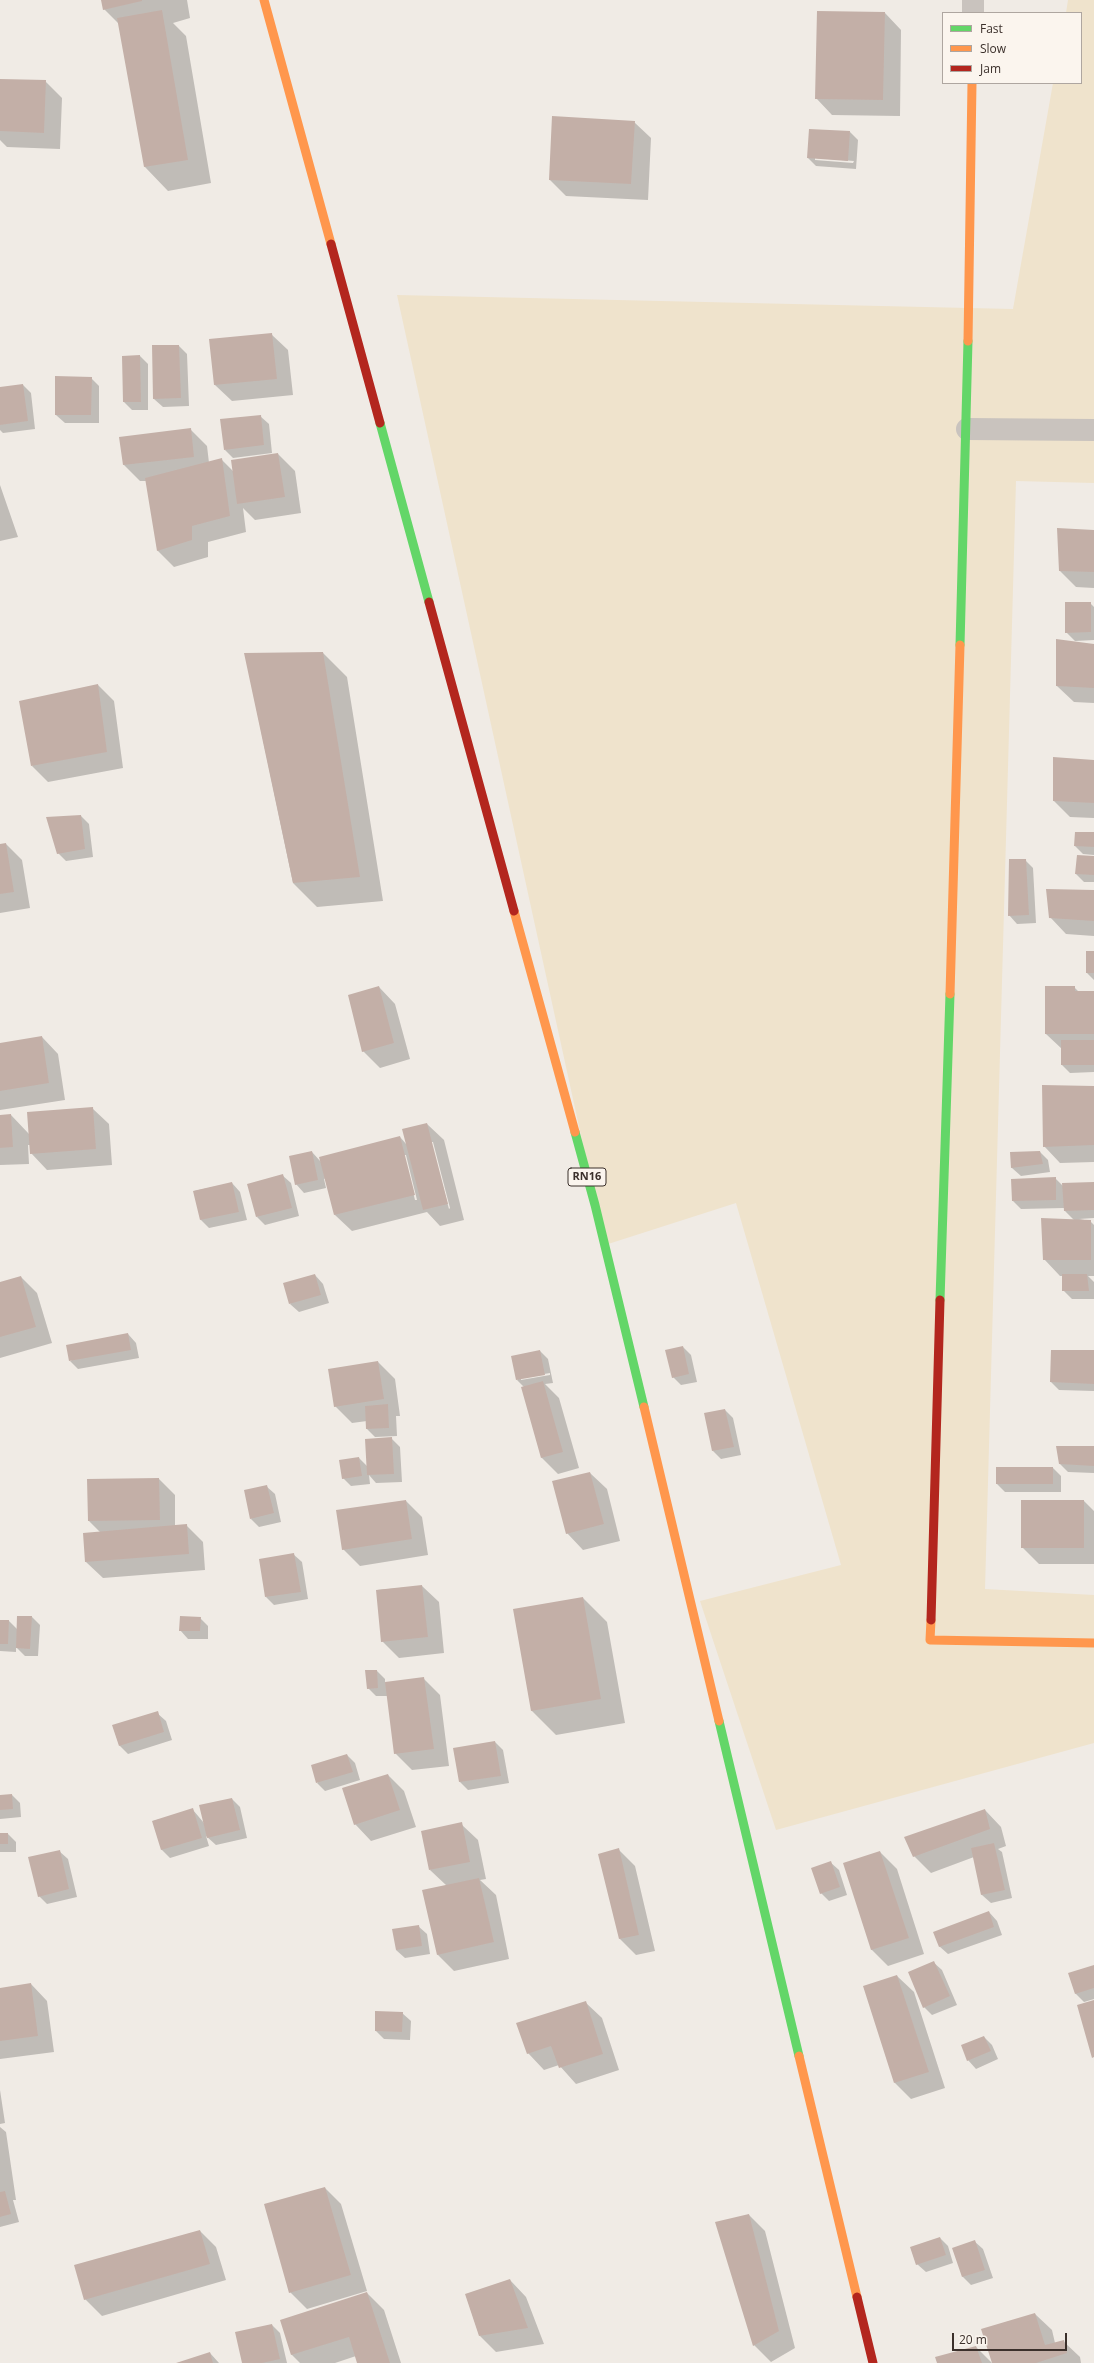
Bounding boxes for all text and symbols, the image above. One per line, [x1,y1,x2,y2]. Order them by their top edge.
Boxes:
legend [942,12,1082,84]
text: Fast [980,20,1003,37]
text: Slow [980,40,1006,57]
text: Jam [980,60,1001,77]
road number: RN16 [568,1168,606,1186]
scale bar [954,2325,1069,2351]
text: 20 m [959,2331,987,2348]

